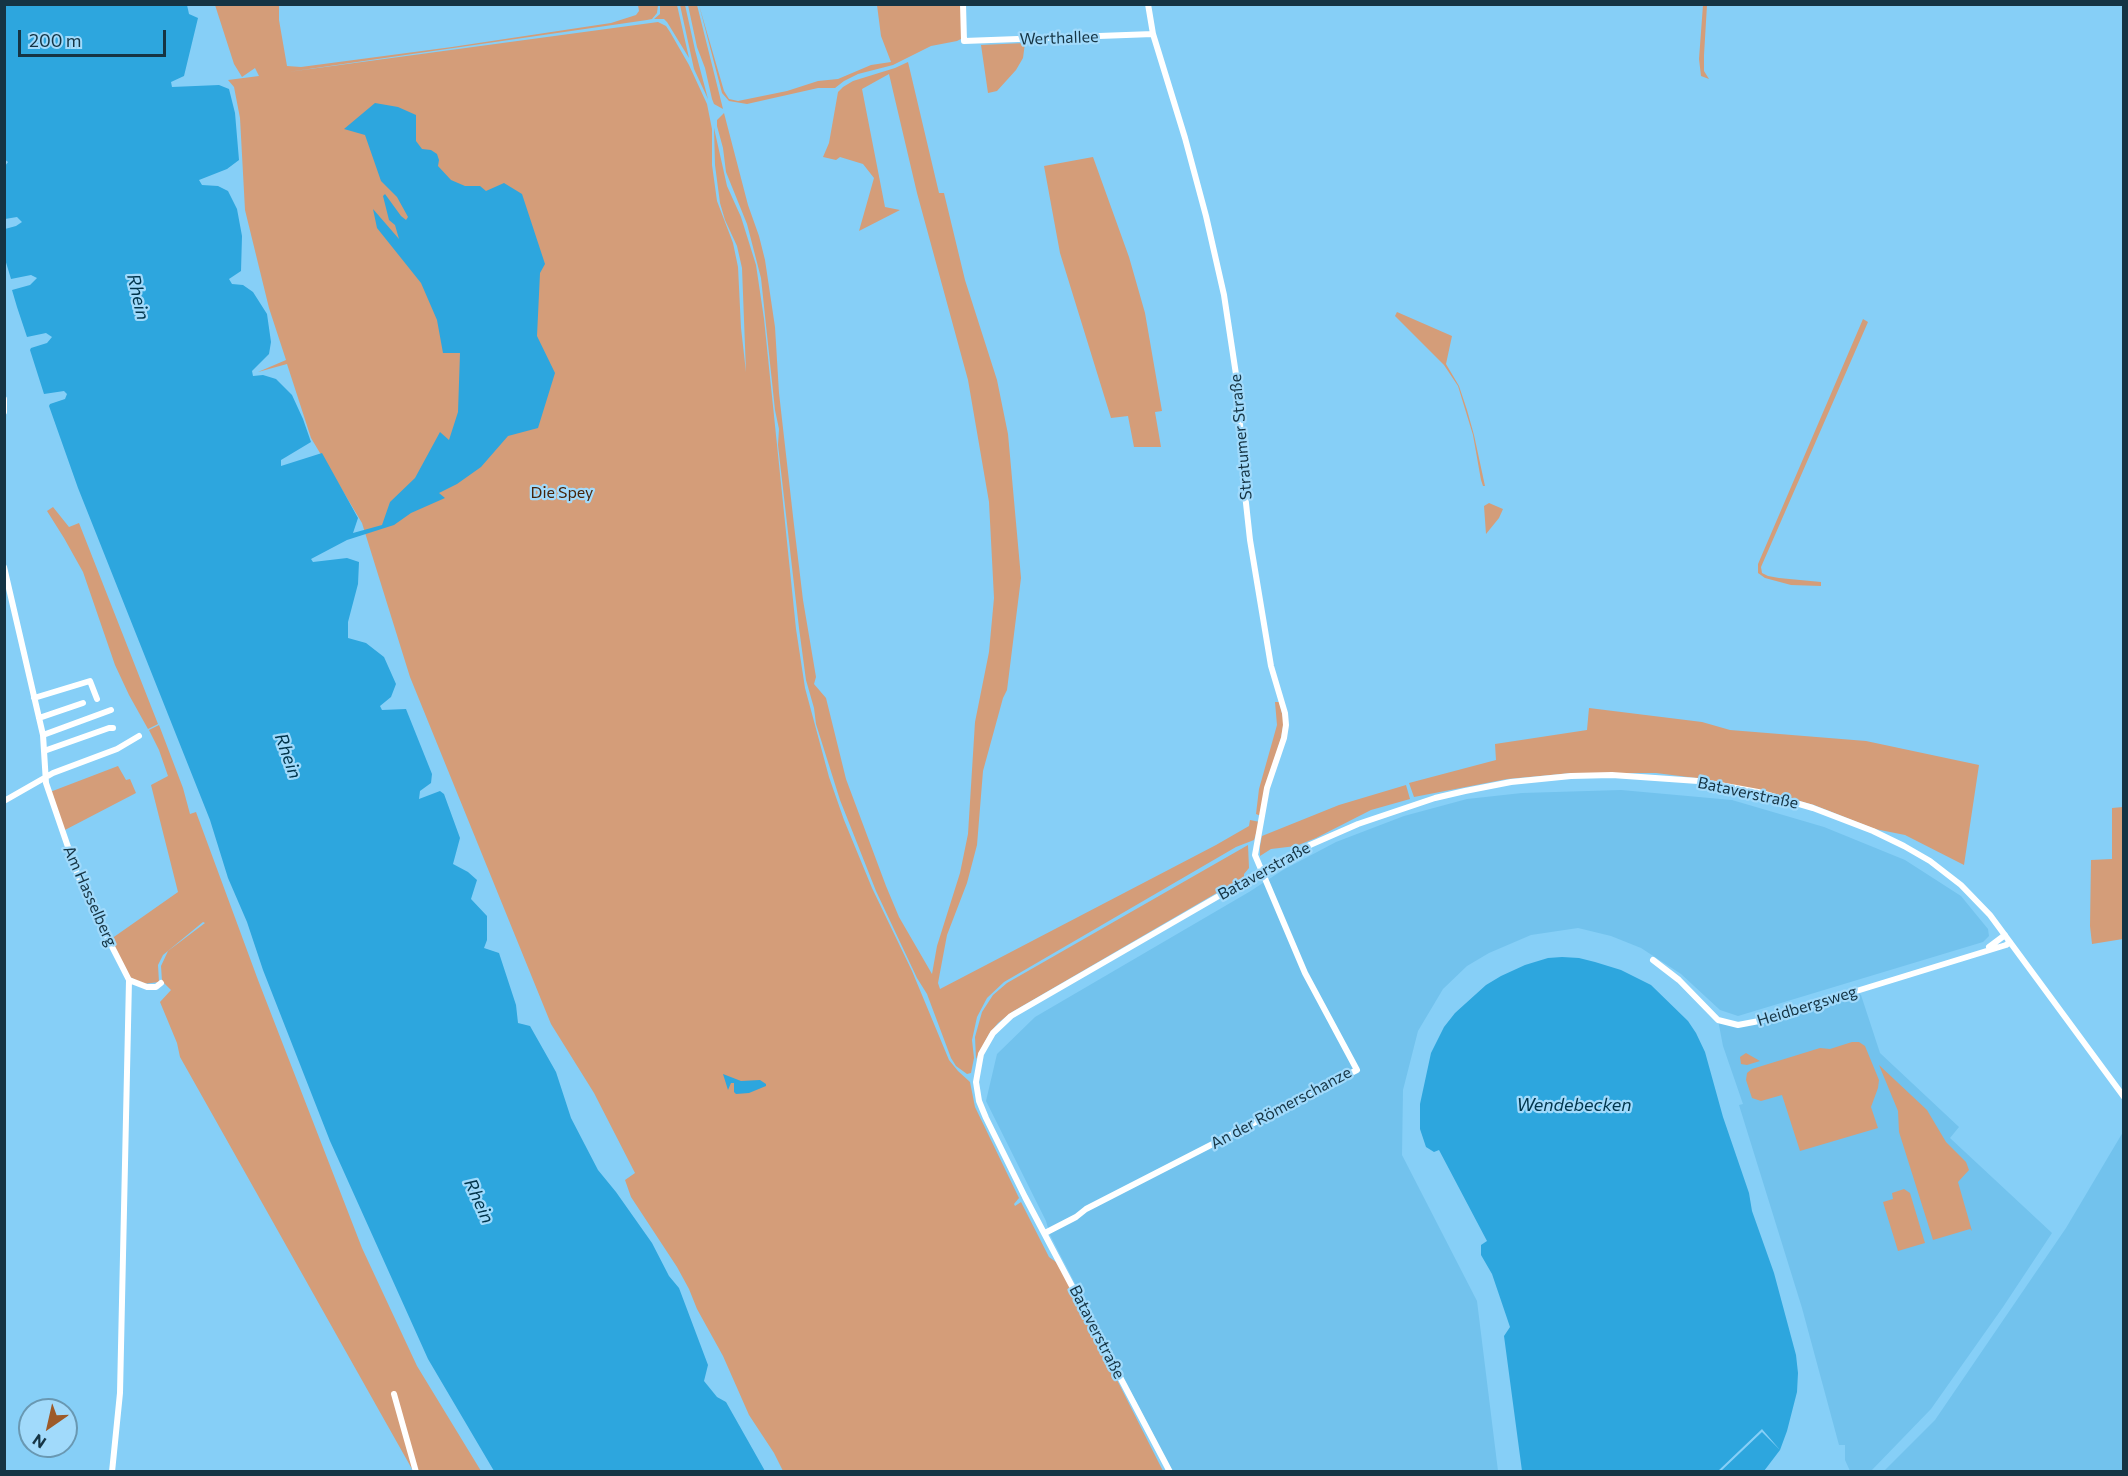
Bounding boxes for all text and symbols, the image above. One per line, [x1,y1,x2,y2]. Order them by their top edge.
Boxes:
scale bar [21,18,170,56]
street label: Werthallee [1019,27,1099,49]
text: 200 m [29,29,82,51]
water label: Rhein [122,272,154,322]
street label: Stratumer Straße [1226,373,1256,501]
park label: Die Spey [531,483,593,503]
water label: Rhein [270,730,306,782]
street label: Bataverstraße [1696,773,1800,813]
street label: Bataverstraße [1215,838,1313,904]
street label: Am Hasselberg [59,843,121,949]
street label: Heidbergsweg [1755,982,1859,1030]
street label: An der Römerschanze [1207,1063,1355,1153]
water label: Wendebecken [1516,1094,1632,1116]
water label: Rhein [459,1175,499,1227]
street label: Bataverstraße [1065,1282,1129,1382]
north arrow [18,1398,78,1458]
text: N [28,1430,49,1453]

